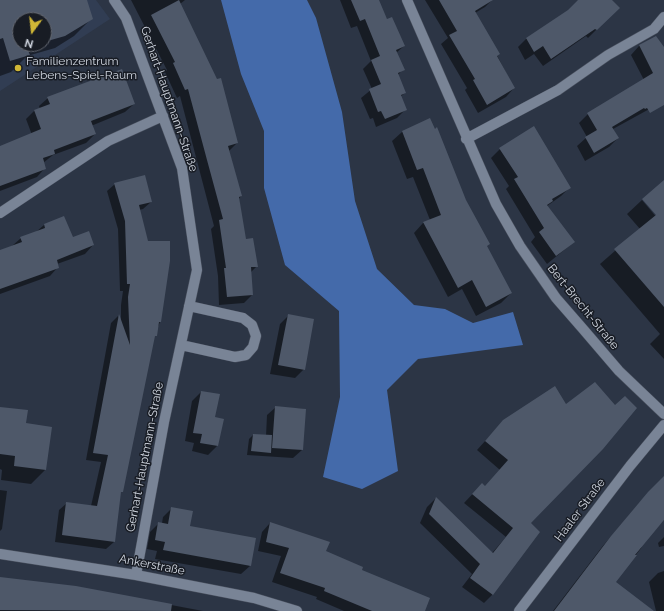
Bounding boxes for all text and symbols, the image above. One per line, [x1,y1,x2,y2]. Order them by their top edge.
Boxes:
north arrow [12,12,52,52]
street label: Gerhart-Hauptmann-Straße [137,24,201,174]
text: N [23,36,35,50]
place label: Familienzentrum Lebens-Spiel-Raum [26,54,137,82]
marker: Familienzentrum Lebens-Spiel-Raum [13,63,23,73]
street label: Bert-Brecht-Straße [544,261,622,353]
street label: Gerhart-Hauptmann-Straße [123,381,167,533]
street label: Haaler Straße [552,476,608,544]
street label: Ankerstraße [118,552,186,578]

